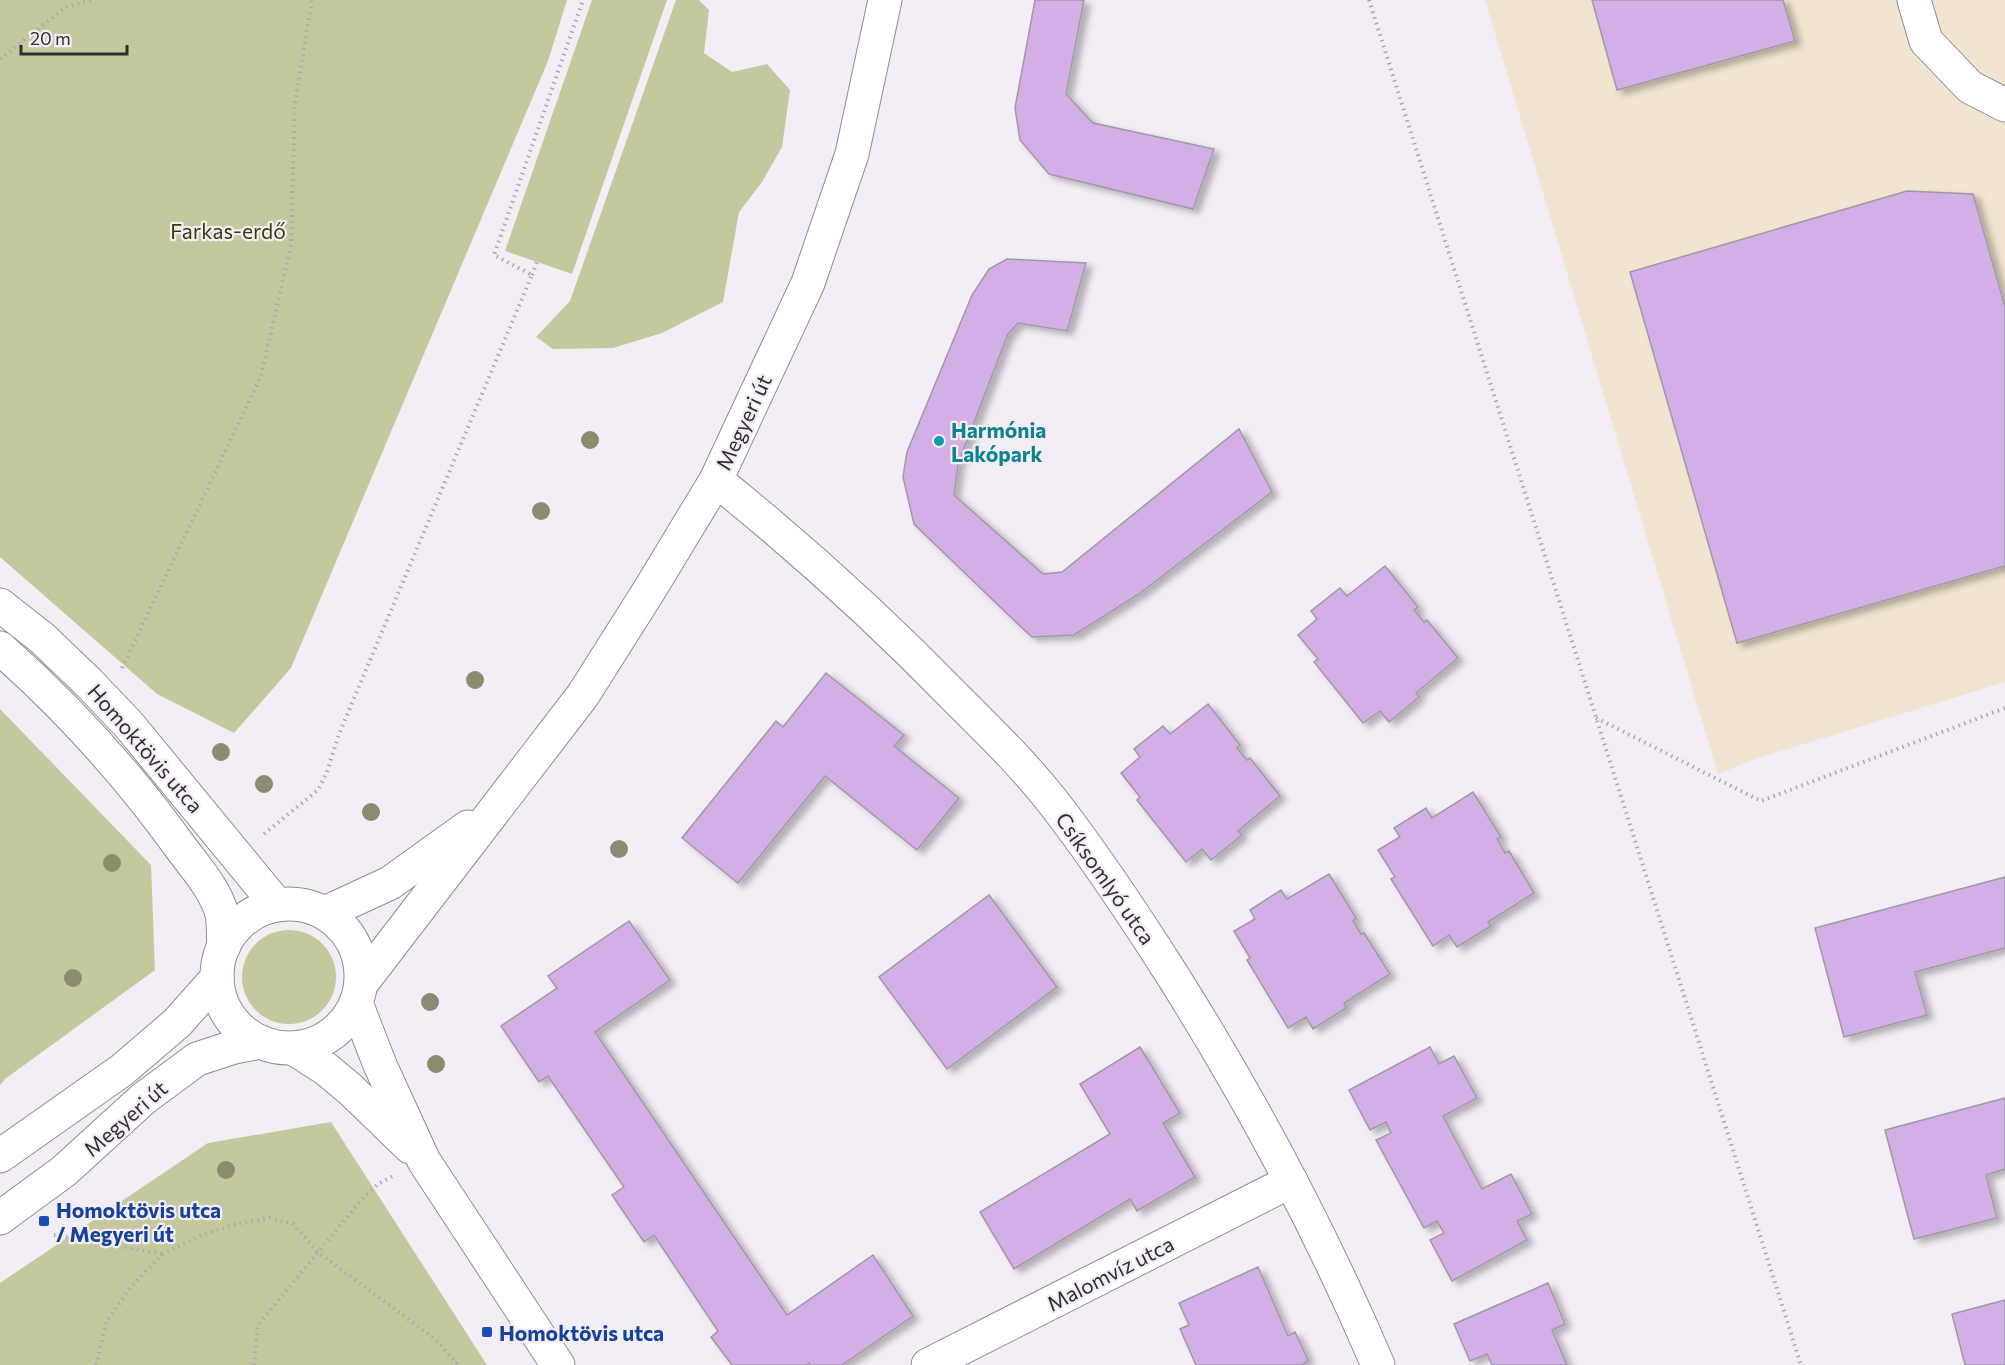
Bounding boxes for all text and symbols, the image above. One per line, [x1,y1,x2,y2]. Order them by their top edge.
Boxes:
scale bar [21,18,128,56]
text: 20 m [30,27,71,49]
park label: Farkas-erdő [170,218,286,243]
street label: Megyeri út [710,370,776,474]
place label: Harmónia Lakópark [951,417,1046,466]
marker: Harmónia Lakópark [932,434,946,448]
street label: Homoktövis utca [83,678,209,818]
street label: Csíksomlyó utca [1051,807,1161,949]
street label: Megyeri út [78,1075,172,1161]
place label: Homoktövis utca / Megyeri út [56,1197,221,1246]
marker: Homoktövis utca / Megyeri út [37,1214,51,1228]
street label: Malomvíz utca [1042,1230,1178,1316]
place label: Homoktövis utca [499,1320,664,1345]
marker: Homoktövis utca [480,1325,494,1339]

